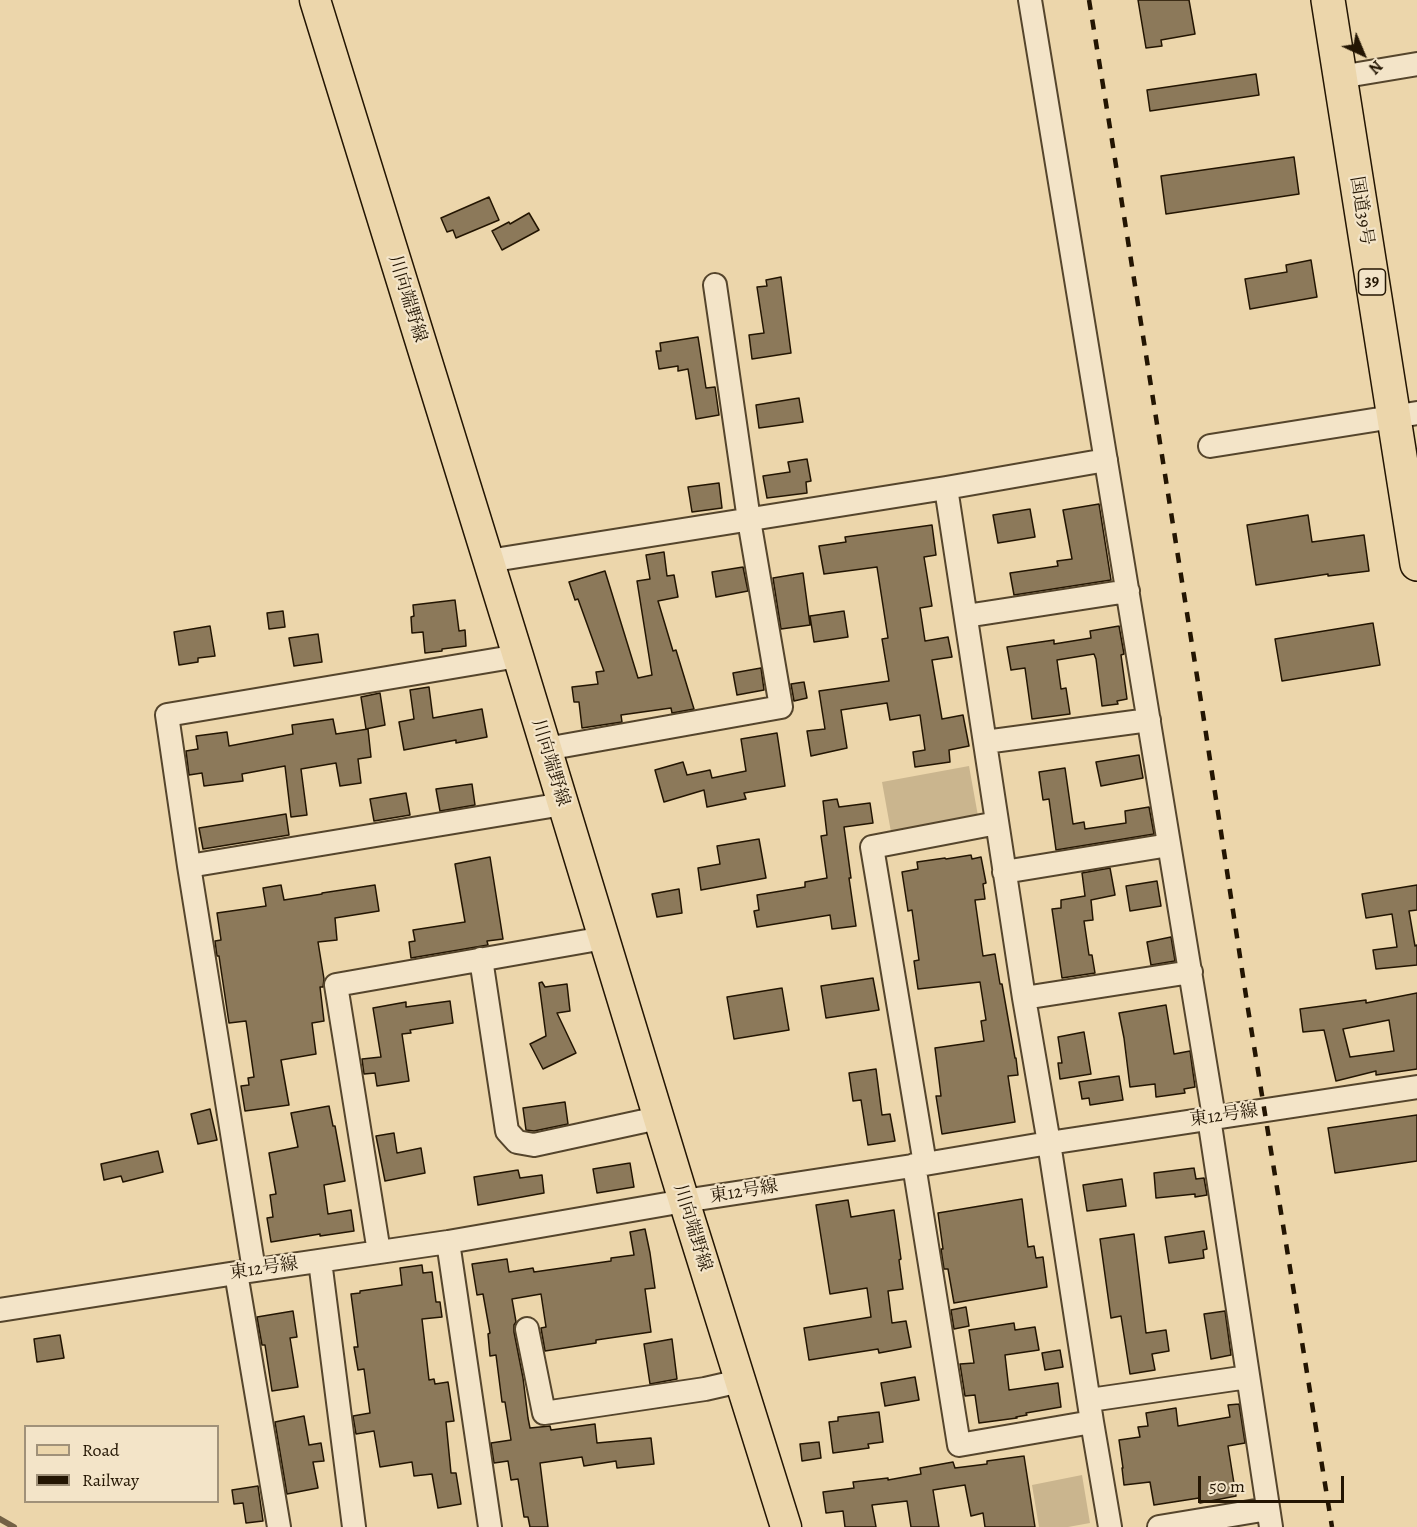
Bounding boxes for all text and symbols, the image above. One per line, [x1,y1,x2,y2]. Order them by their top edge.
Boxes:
north arrow [1333,24,1393,84]
text: N [1364,55,1387,79]
street label: 国道39号 [1345,175,1377,247]
street label: 川向端野線 [384,253,430,345]
road number: 39 [1358,269,1386,295]
street label: 川向端野線 [527,717,573,809]
street label: 東12号線 [1188,1101,1260,1131]
street label: 東12号線 [708,1176,780,1208]
street label: 川向端野線 [669,1182,715,1274]
street label: 東12号線 [228,1254,300,1284]
legend [24,1425,219,1503]
text: Road [82,1438,119,1462]
scale bar [1201,1464,1346,1502]
text: Railway [82,1468,139,1492]
text: 50 m [1209,1474,1245,1498]

